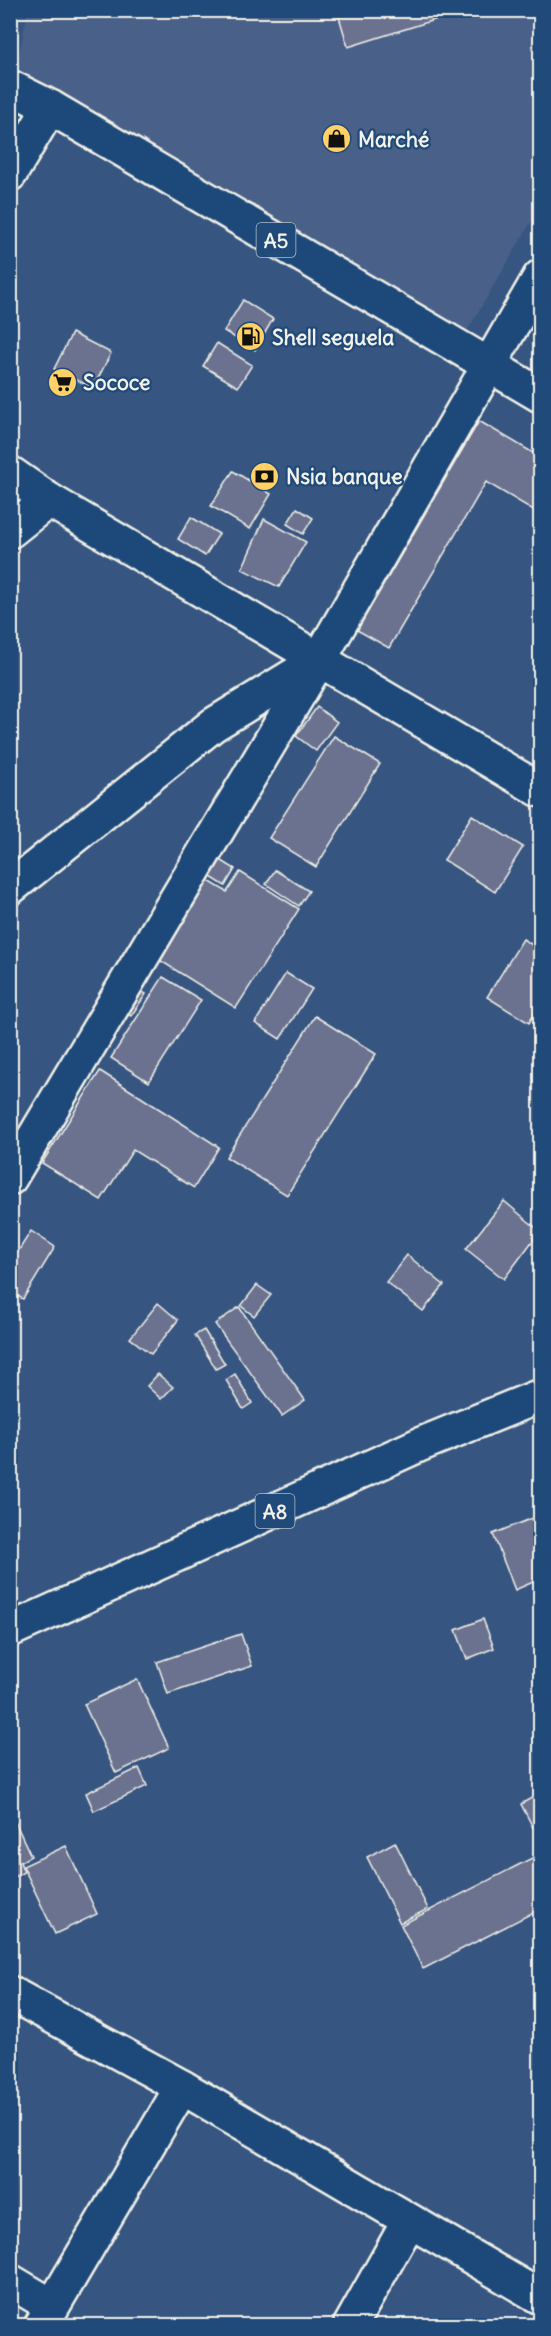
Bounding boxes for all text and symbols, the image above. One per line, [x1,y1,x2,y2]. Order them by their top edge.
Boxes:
shop icon: Marché [321,123,353,155]
place label: Marché [358,126,429,153]
road number: A5 [256,223,296,257]
fuel station icon: Shell seguela [235,321,267,353]
place label: Shell seguela [272,324,394,351]
supermarket icon: Sococe [46,366,78,398]
place label: Sococe [83,369,150,396]
bank icon: Nsia banque [249,460,281,492]
place label: Nsia banque [286,463,402,490]
road number: A8 [256,1494,294,1528]

